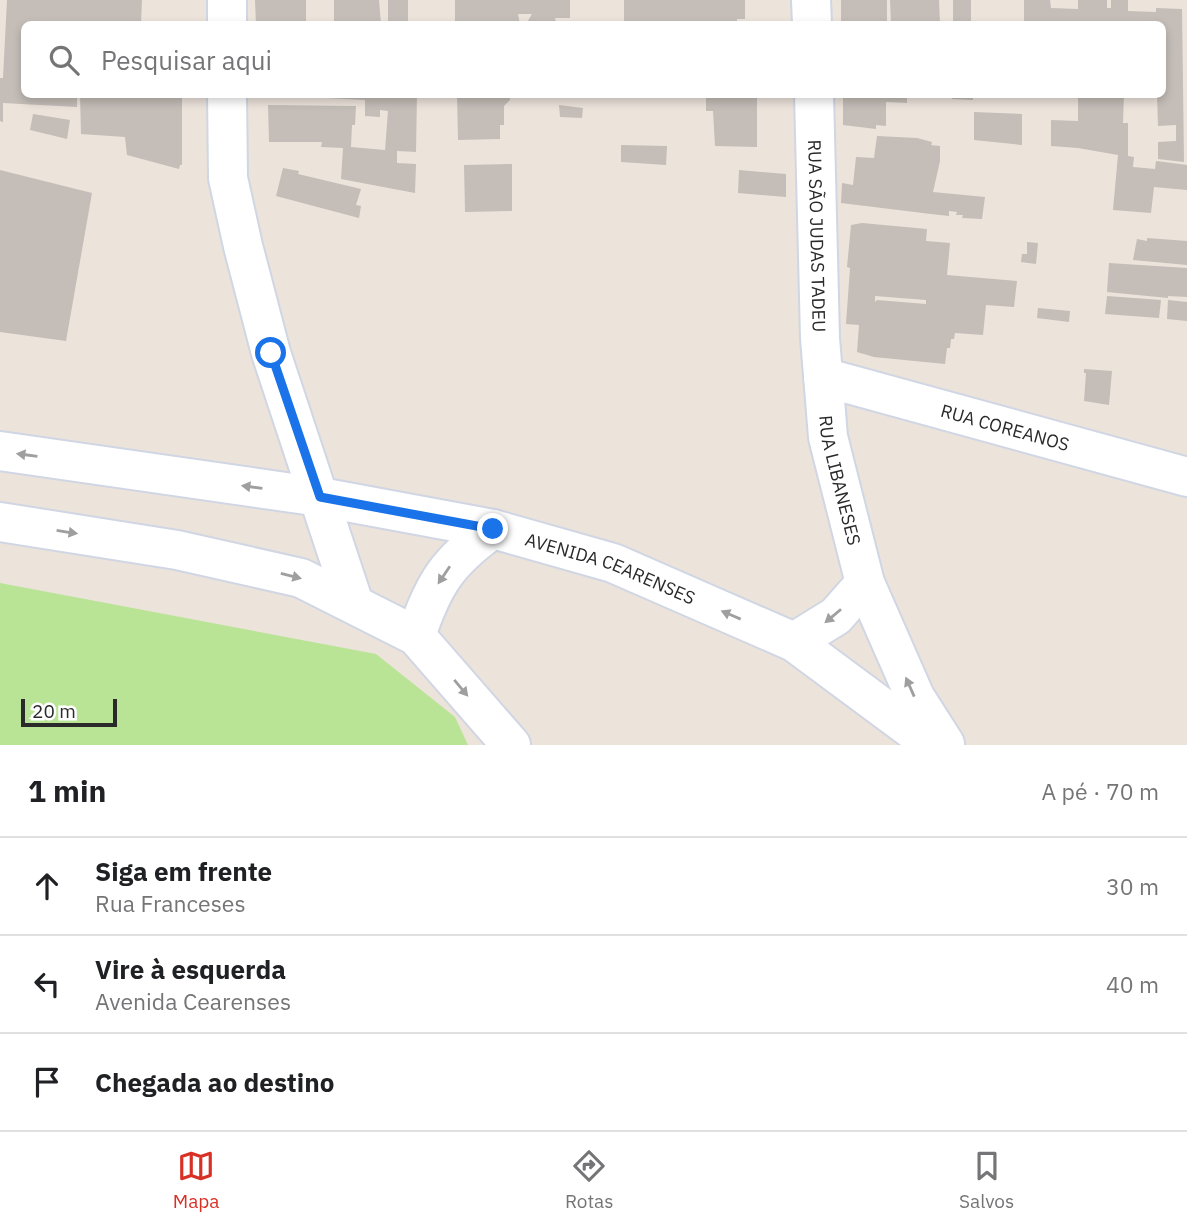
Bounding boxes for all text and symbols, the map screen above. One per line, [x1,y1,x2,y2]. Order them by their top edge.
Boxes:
search box [21,21,1166,98]
icon: search [45,41,83,79]
text: Pesquisar aqui [101,43,272,77]
street label: RUA SÃO JUDAS TADEU [804,139,831,333]
route start [255,337,286,368]
street label: RUA COREANOS [938,398,1072,456]
street label: RUA LIBANESES [815,414,866,548]
one-way arrow [16,449,38,460]
one-way arrow [241,481,263,492]
route end [477,513,508,544]
one-way arrow [57,527,79,538]
street label: AVENIDA CEARENSES [523,527,699,609]
one-way arrow [437,566,451,584]
one-way arrow [280,571,302,582]
one-way arrow [824,608,841,623]
one-way arrow [721,609,742,620]
one-way arrow [904,677,916,697]
one-way arrow [453,680,468,697]
scale bar [21,696,117,728]
text: 20 m [32,699,76,723]
text: 1 min [28,771,106,810]
text: A pé · 70 m [1041,776,1159,806]
text: Siga em frente [95,854,272,888]
icon: ahead [28,867,66,905]
text: 30 m [1106,871,1159,901]
text: Rua Franceses [95,888,246,918]
text: Vire à esquerda [95,952,286,986]
icon: left [28,965,66,1003]
text: 40 m [1106,969,1159,999]
text: Avenida Cearenses [95,986,291,1016]
icon: arrive [28,1063,66,1101]
text: Chegada ao destino [95,1065,334,1099]
tab: Mapa [173,1147,219,1213]
tab: Rotas [565,1147,614,1213]
tab: Salvos [959,1147,1014,1213]

